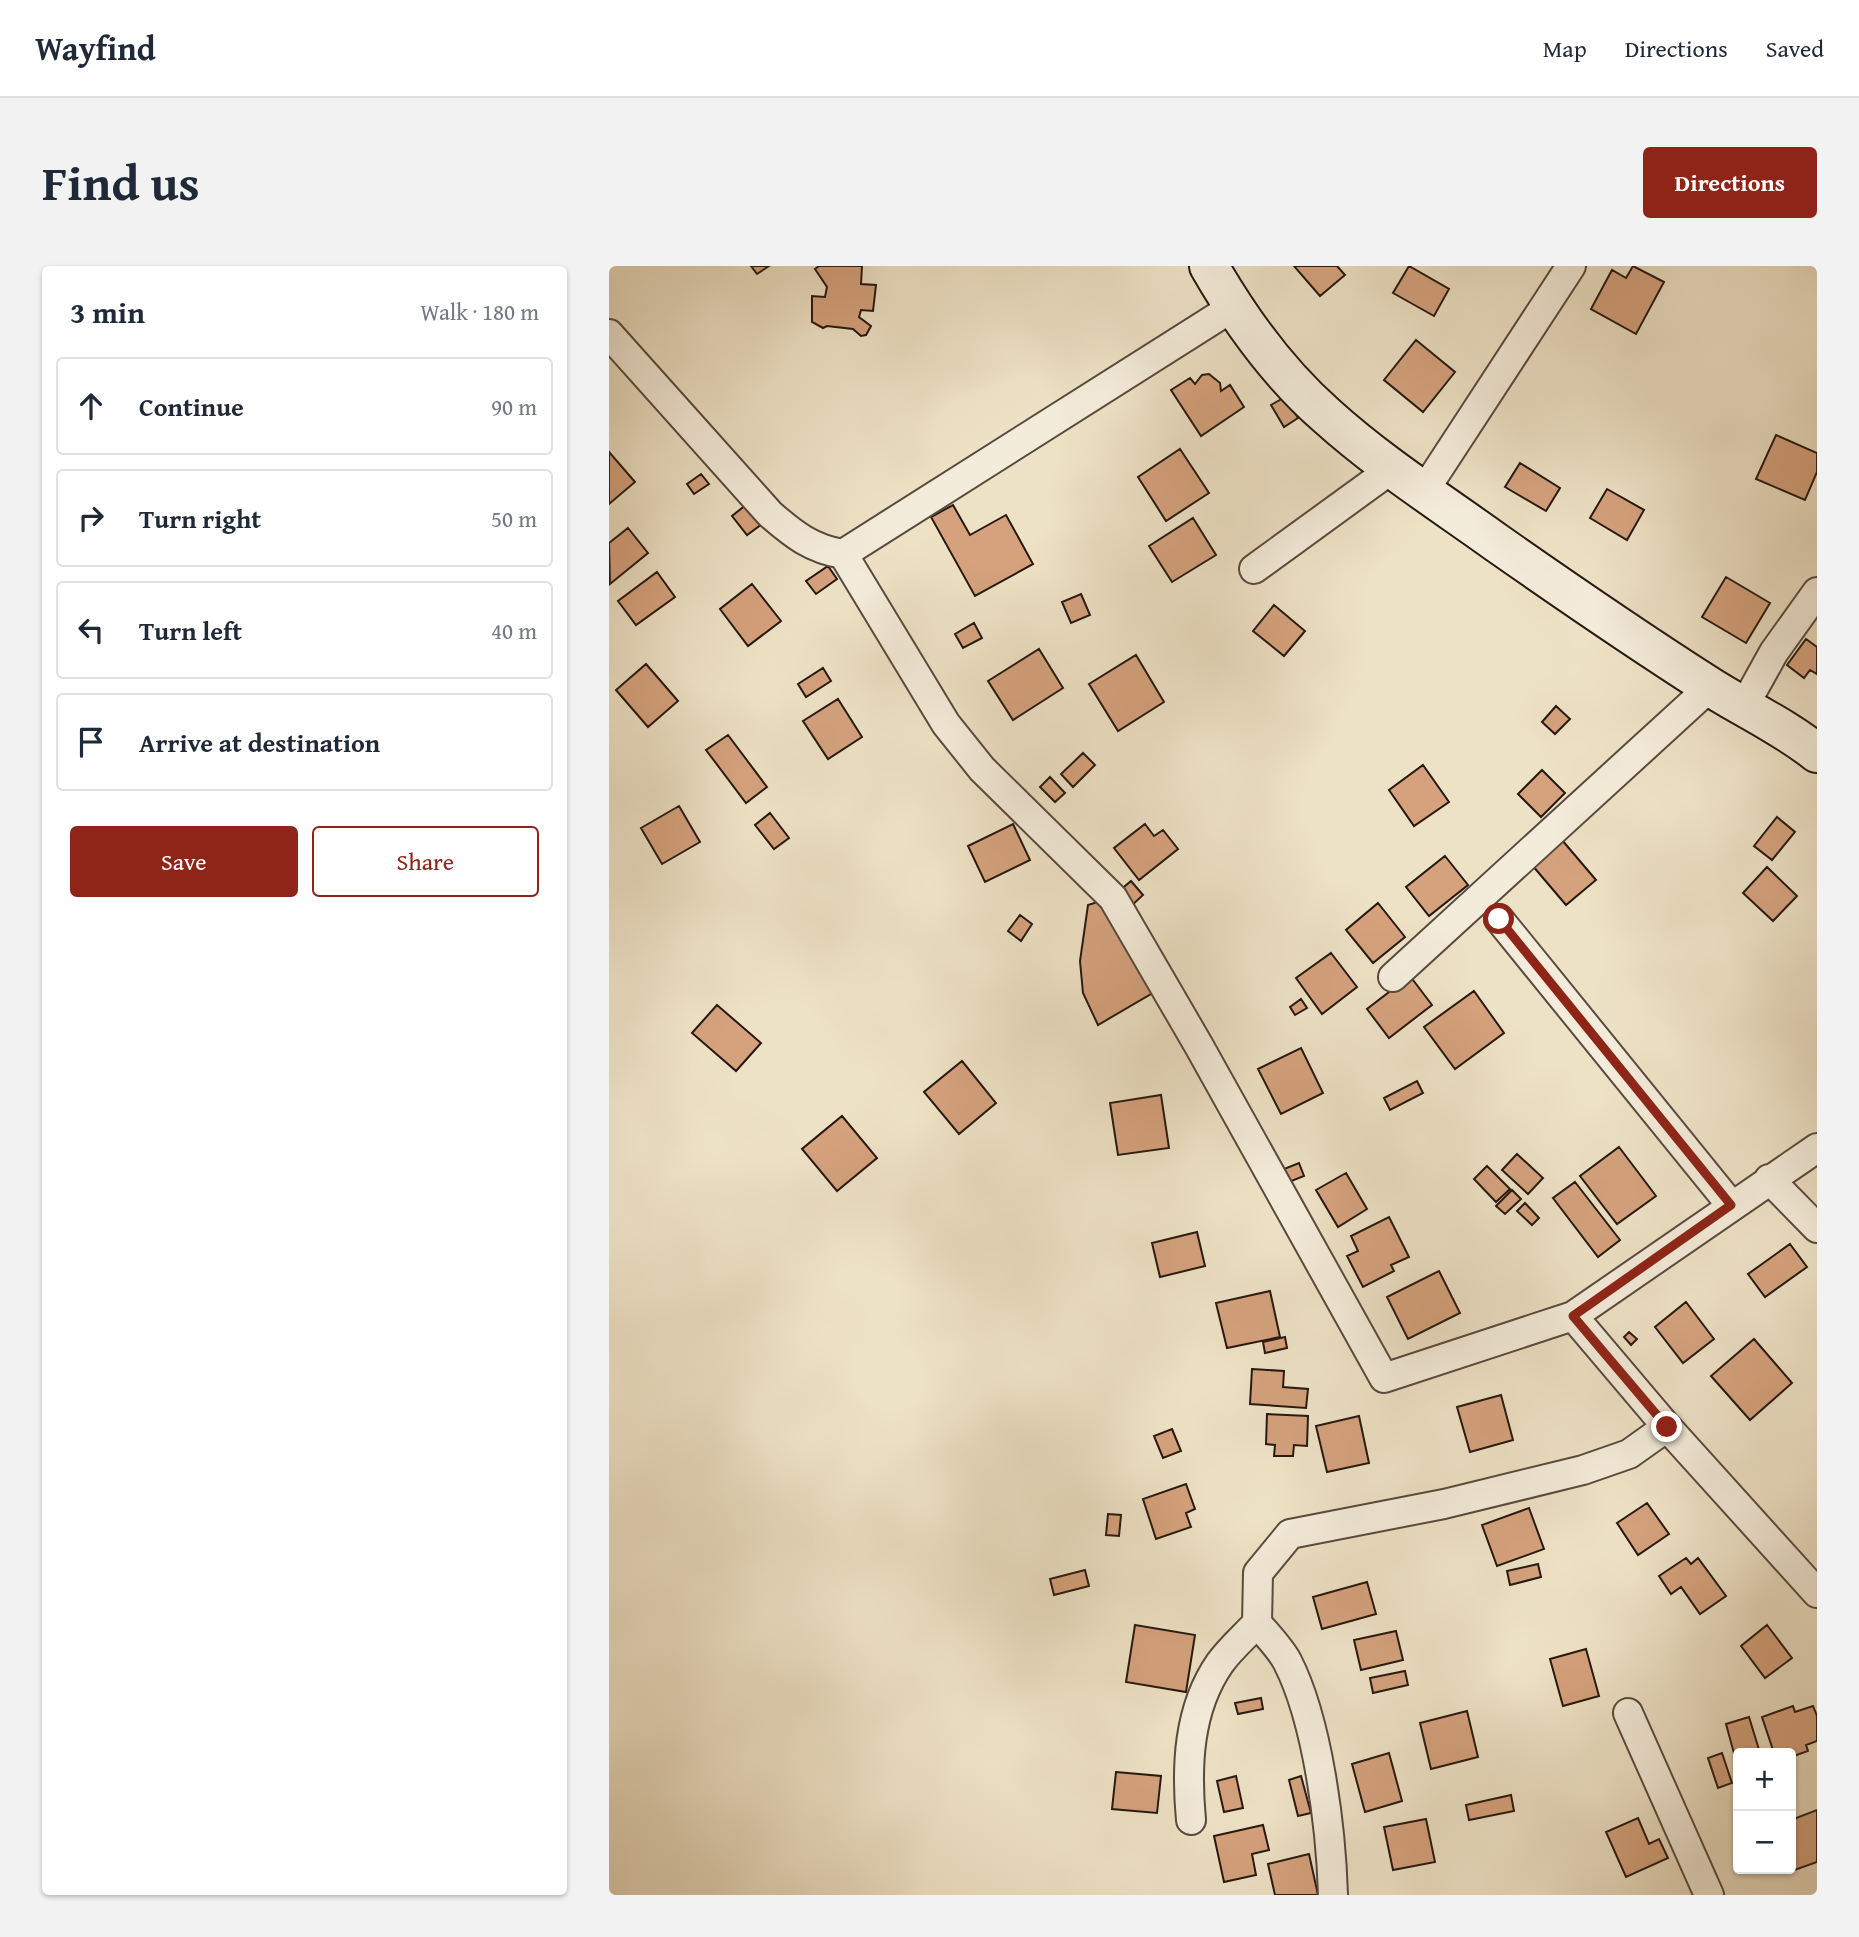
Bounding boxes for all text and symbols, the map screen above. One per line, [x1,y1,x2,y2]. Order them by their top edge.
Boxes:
text: Wayfind [35,24,156,72]
text: Map [1543,31,1587,66]
text: Directions [1625,31,1728,66]
text: Saved [1766,31,1824,66]
text: Find us [42,146,200,218]
button: Directions [1643,147,1817,218]
text: 3 min [70,290,145,334]
text: Walk · 180 m [420,295,539,328]
icon: ahead [72,387,110,425]
text: Continue [139,387,244,426]
text: 90 m [491,390,537,423]
icon: right [72,499,110,537]
text: Turn right [139,499,261,538]
text: 50 m [491,502,537,535]
icon: left [72,611,110,649]
text: Turn left [139,611,242,650]
text: 40 m [491,614,537,647]
icon: arrive [72,723,110,761]
text: Arrive at destination [139,723,380,762]
button: Save [70,826,298,897]
button: Share [312,826,539,897]
route start [1483,903,1514,934]
route end [1651,1411,1682,1442]
map controls [1733,1748,1796,1874]
button: + [1733,1748,1796,1811]
button: − [1733,1811,1796,1874]

